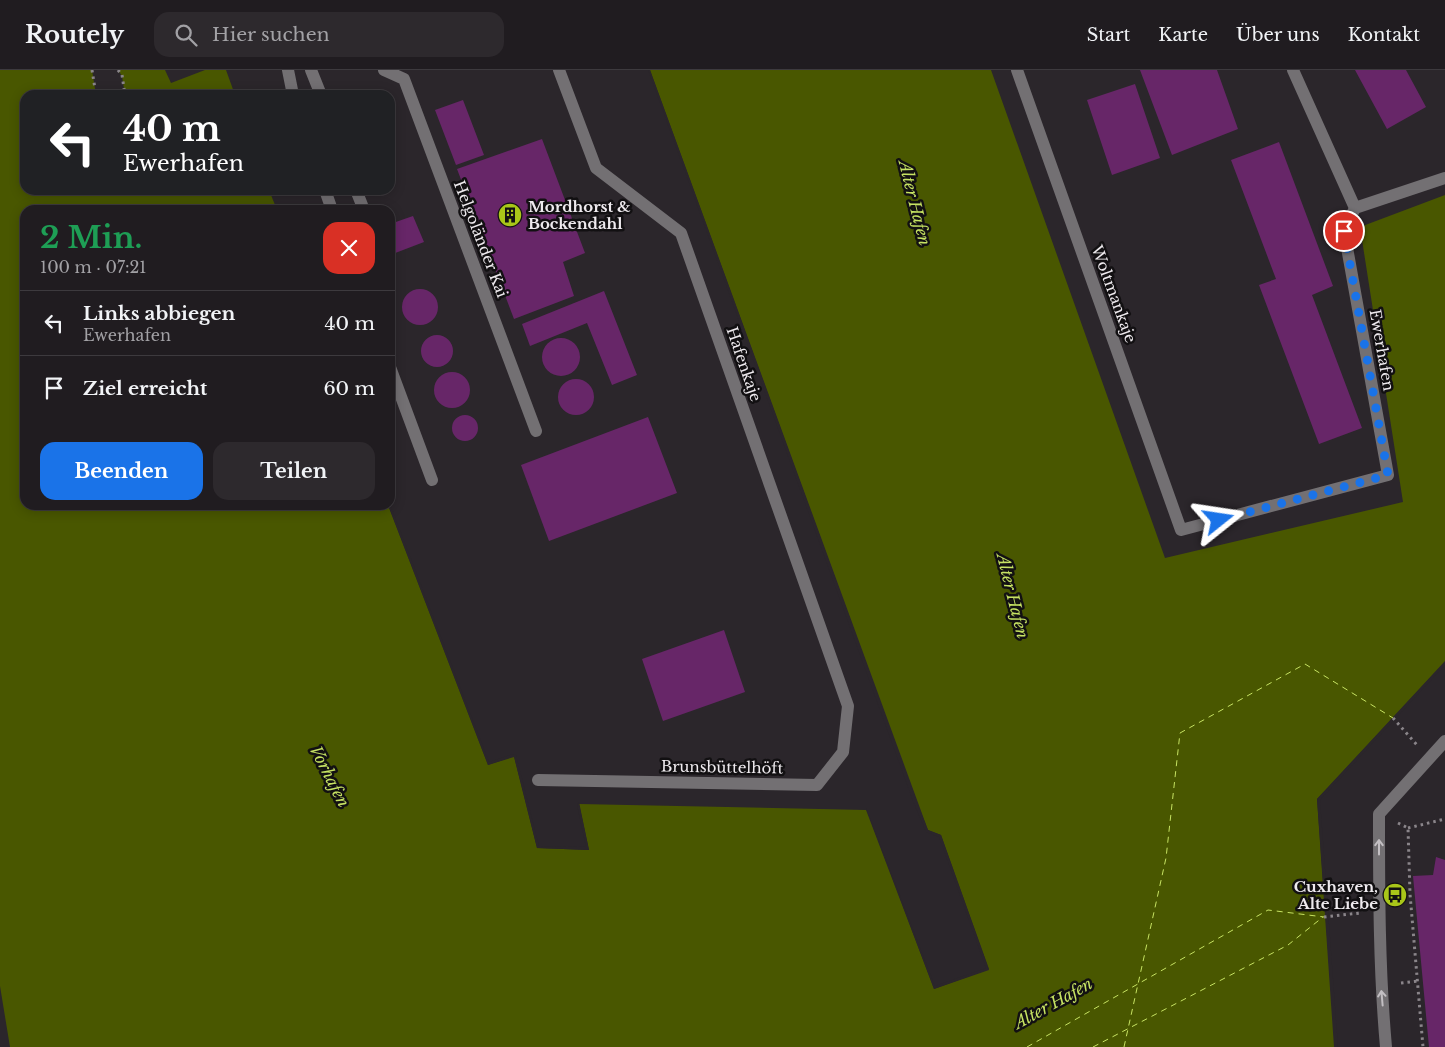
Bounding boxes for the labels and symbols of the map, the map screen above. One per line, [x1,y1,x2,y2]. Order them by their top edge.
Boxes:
water label: Alter Hafen [894,157,935,248]
street label: Helgoländer Kai [450,178,512,300]
place label: Mordhorst & Bockendahl [528,197,631,233]
building icon: Mordhorst & Bockendahl [497,202,523,228]
pin [1323,210,1365,252]
street label: Woltmankaje [1087,242,1140,345]
street label: Ewerhafen [1365,308,1399,392]
street label: Hafenkaje [722,324,766,404]
position arrow [1192,493,1244,545]
water label: Alter Hafen [992,550,1033,641]
water label: Vorhafen [306,742,354,810]
street label: Brunsbüttelhöft [661,756,784,778]
one-way arrow [1374,839,1384,855]
place label: Cuxhaven, Alte Liebe [1294,877,1378,913]
bus stop icon: Cuxhaven, Alte Liebe [1382,882,1408,908]
water label: Alter Hafen [1008,973,1096,1034]
one-way arrow [1377,991,1387,1007]

